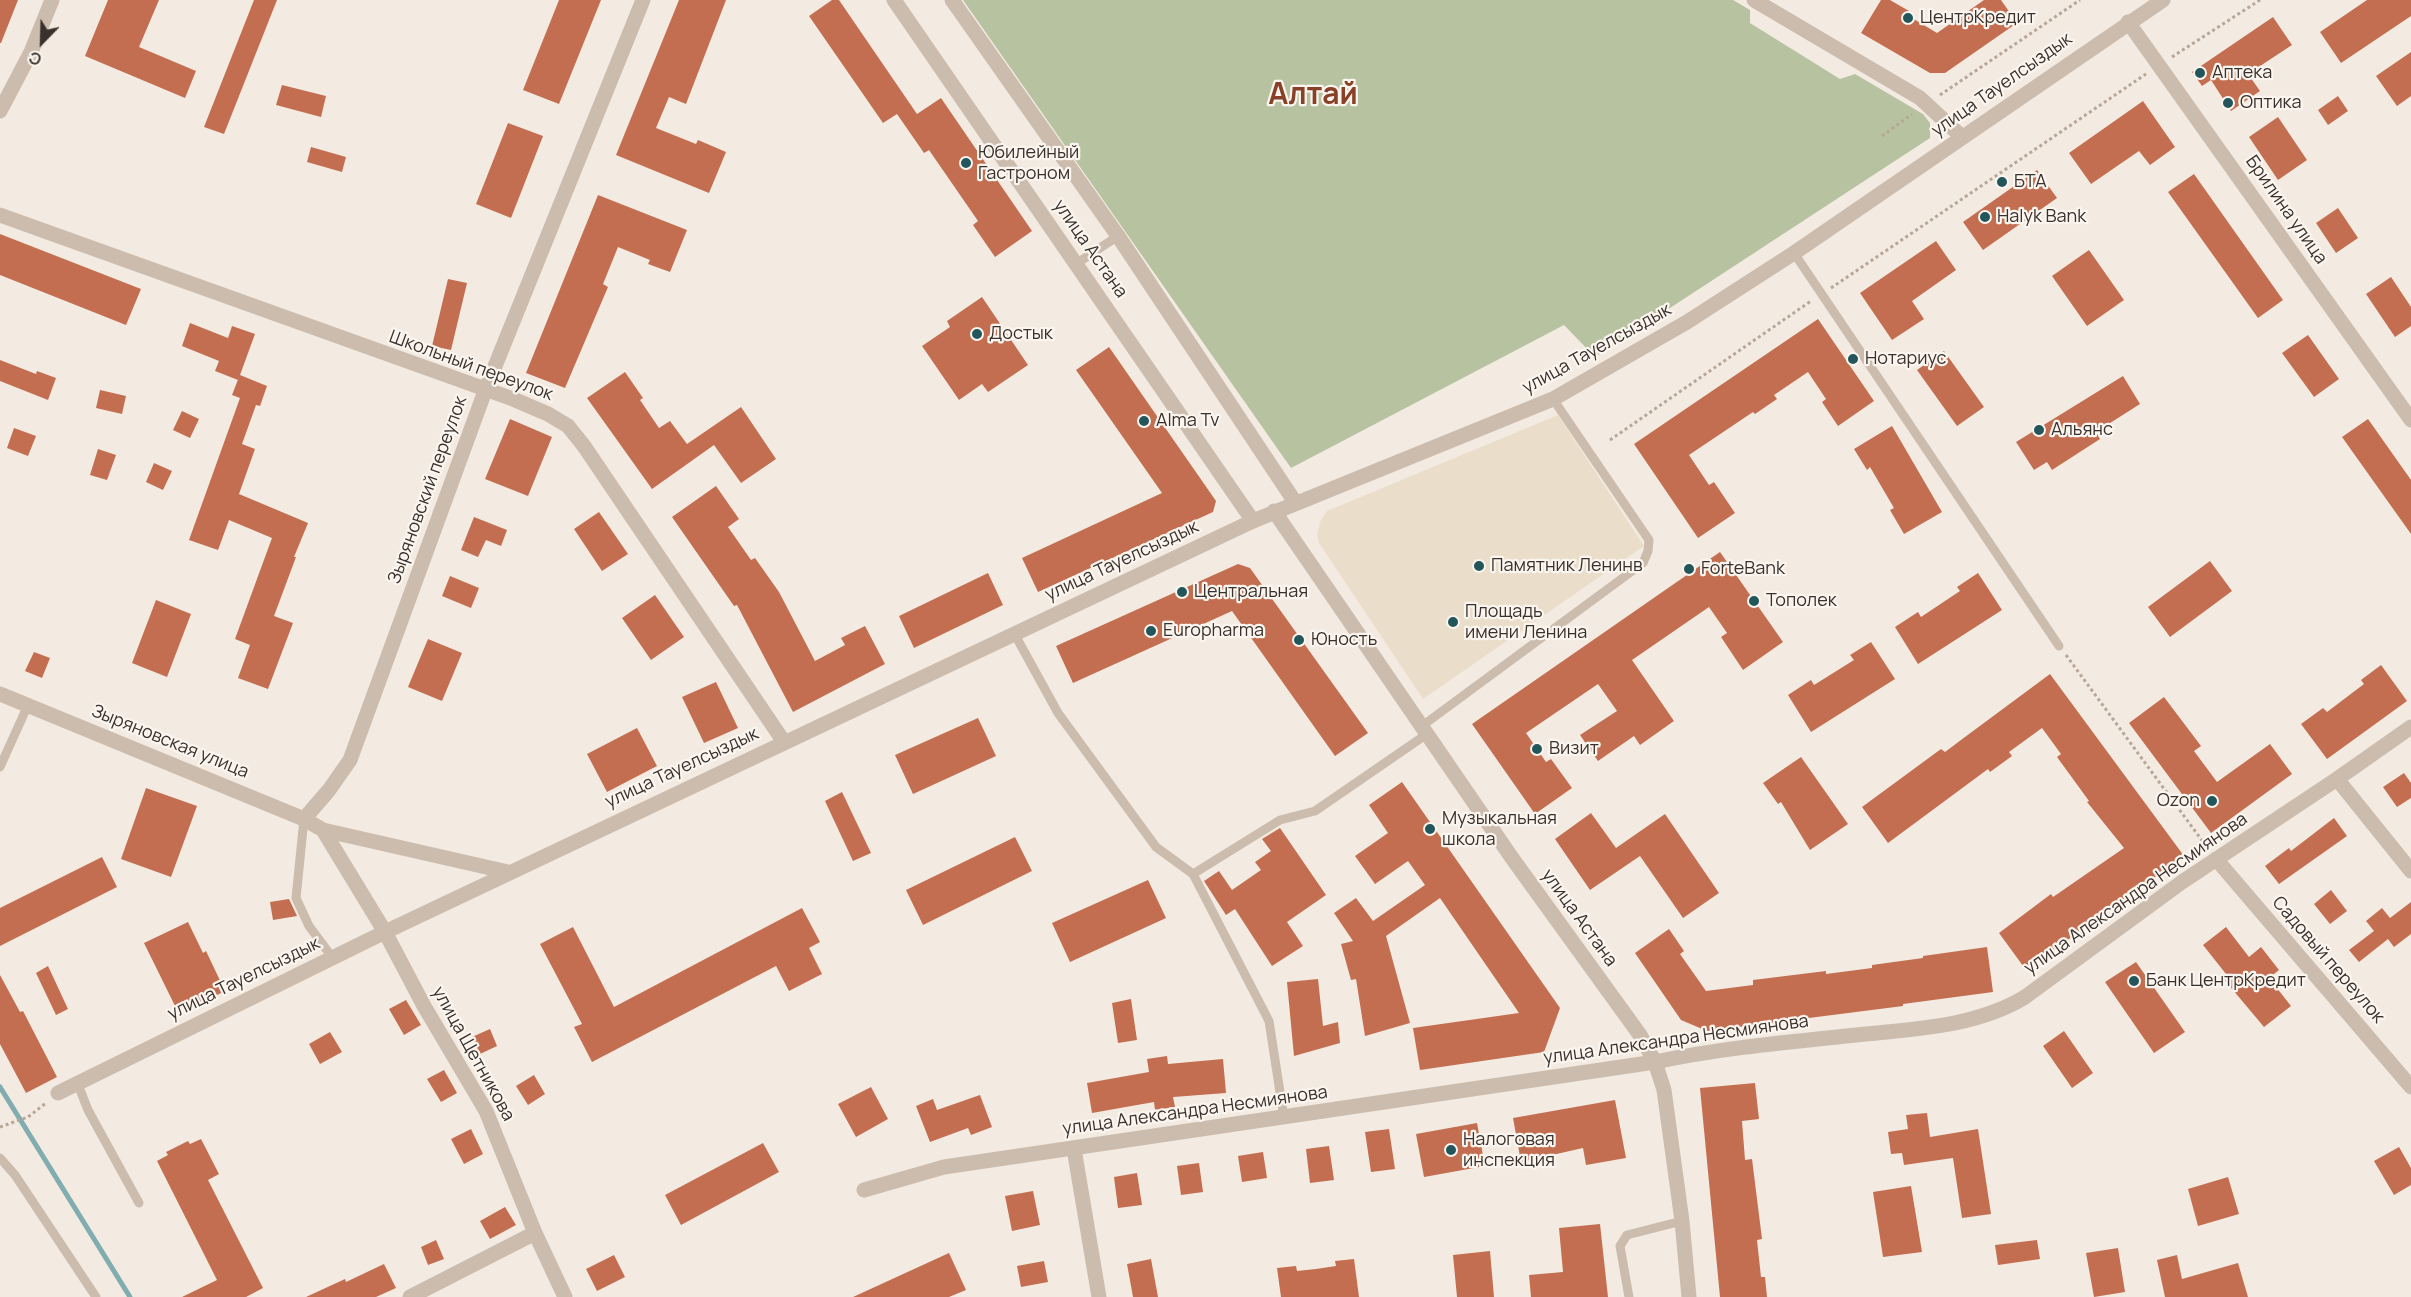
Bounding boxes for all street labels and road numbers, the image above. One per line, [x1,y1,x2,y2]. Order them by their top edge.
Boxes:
street label: улица Тауелсыздык [1928,28,2076,142]
street label: Брилина улица [2241,152,2331,268]
street label: улица Астана [1048,196,1132,302]
street label: улица Тауелсыздык [1519,299,1675,399]
street label: Школьный переулок [386,326,556,406]
street label: Зыряновский переулок [384,393,472,587]
street label: улица Тауелсыздык [1042,516,1202,606]
street label: Зыряновская улица [88,701,252,783]
street label: улица Тауелсыздык [602,723,762,813]
street label: улица Александра Несмиянова [2020,808,2252,980]
street label: улица Астана [1536,865,1622,971]
street label: Садовый переулок [2267,892,2389,1028]
street label: улица Тауелсыздык [164,933,324,1025]
street label: улица Щетникова [427,983,519,1125]
street label: улица Александра Несмиянова [1542,1011,1810,1069]
street label: улица Александра Несмиянова [1061,1082,1329,1140]

